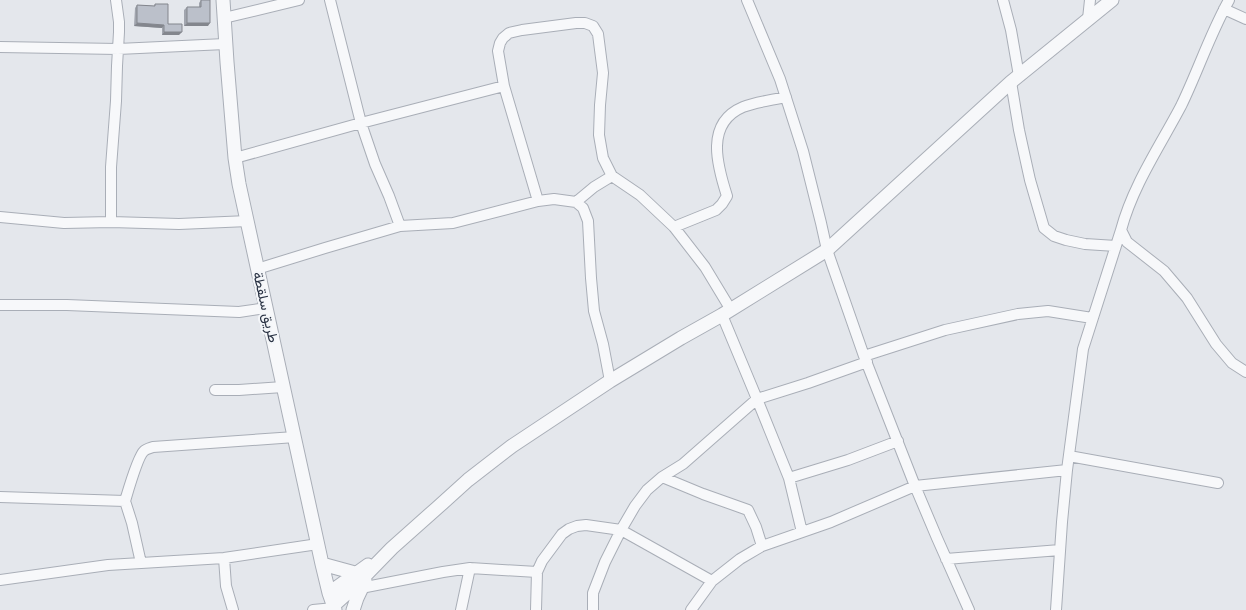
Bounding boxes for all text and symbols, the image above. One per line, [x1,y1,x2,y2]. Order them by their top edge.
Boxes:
street label: طريق سلقطة [249,270,283,344]

